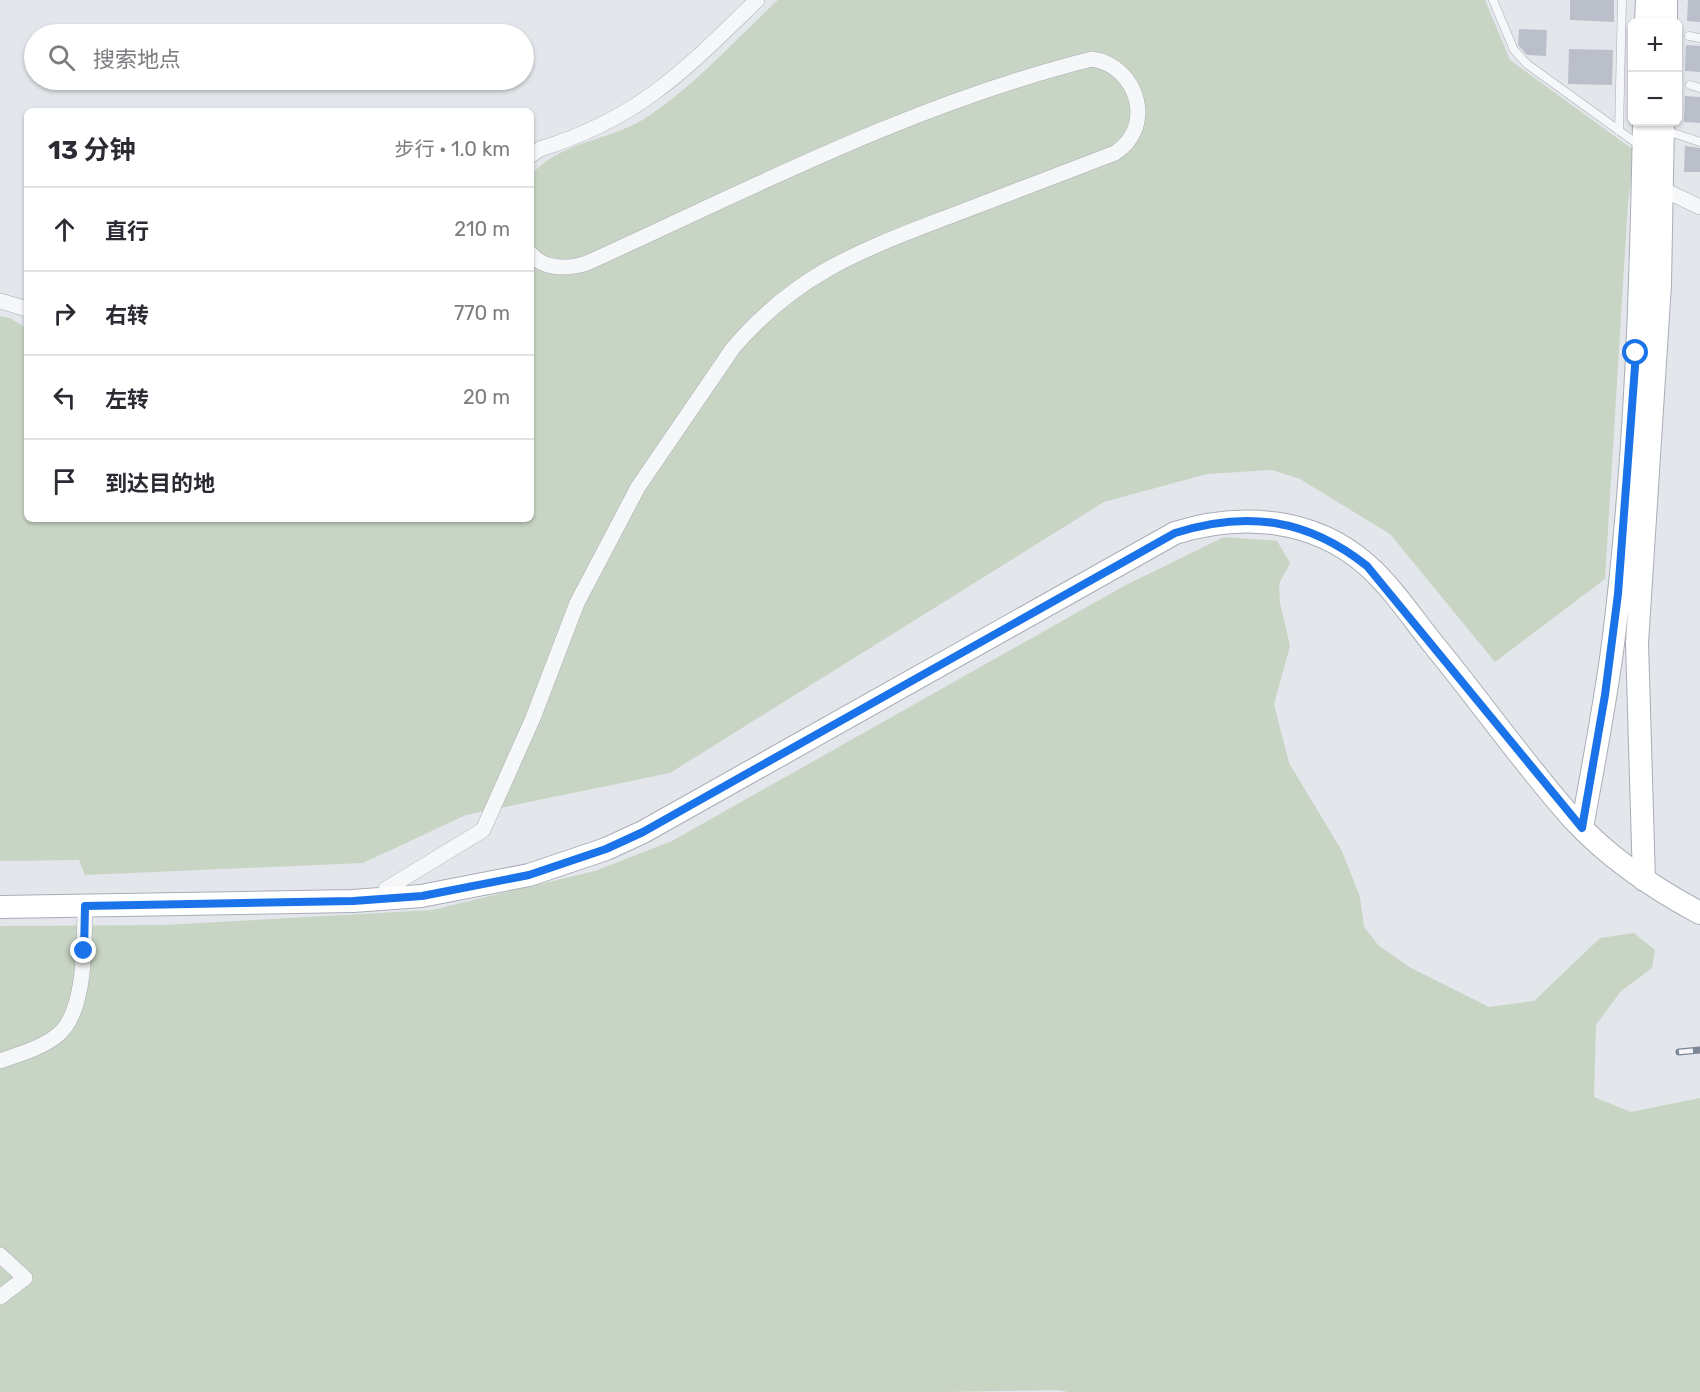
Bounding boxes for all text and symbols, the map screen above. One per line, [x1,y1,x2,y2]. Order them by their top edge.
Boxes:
map controls [1628,18,1682,126]
button: + [1628,18,1682,72]
search box [24,24,534,90]
icon: search [45,41,78,74]
text: 搜索地点 [93,46,181,73]
button: − [1628,72,1682,126]
text: 13 分钟 [48,135,136,166]
text: 步行 · 1.0 km [395,137,510,161]
icon: ahead [48,213,81,246]
text: 210 m [454,217,510,241]
text: 直行 [105,218,149,245]
icon: right [48,297,81,330]
text: 770 m [454,301,510,325]
text: 右转 [105,302,149,329]
route start [1622,339,1648,365]
icon: left [48,381,81,414]
text: 20 m [463,385,510,409]
text: 左转 [105,386,149,413]
icon: arrive [48,465,81,498]
text: 到达目的地 [105,470,215,497]
route end [70,937,96,963]

